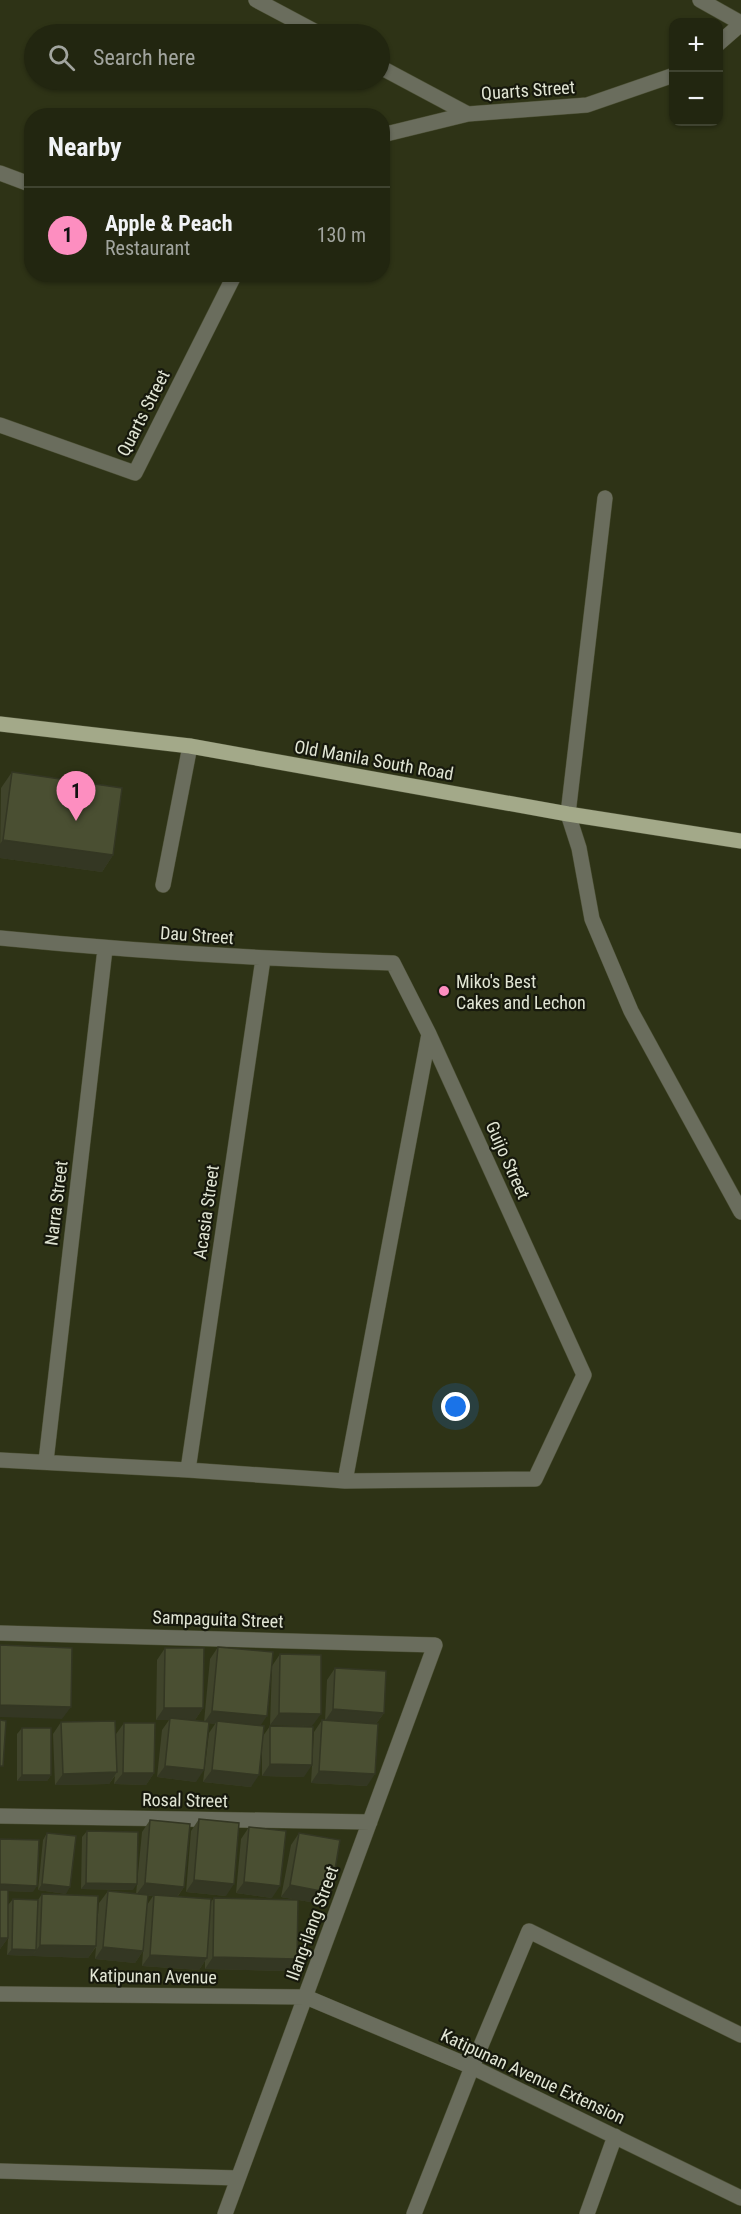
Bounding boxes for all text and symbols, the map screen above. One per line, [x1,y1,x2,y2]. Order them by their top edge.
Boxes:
map controls [669,18,723,126]
button: + [669,18,723,72]
search box [24,24,390,90]
icon: search [45,41,78,74]
text: Search here [93,45,195,70]
button: − [669,72,723,126]
street label: Quarts Street [480,76,576,104]
text: Nearby [48,132,122,162]
text: Apple & Peach [105,211,233,236]
text: 1 [62,223,73,247]
text: 130 m [317,223,366,247]
text: Restaurant [105,236,190,260]
street label: Quarts Street [112,366,174,460]
street label: Old Manila South Road [293,736,455,784]
pin: 1 [56,772,96,821]
street label: Dau Street [159,922,235,948]
place label: Miko's Best Cakes and Lechon [456,971,586,1013]
marker: Miko's Best Cakes and Lechon [437,984,451,998]
street label: Guijo Street [482,1118,534,1202]
street label: Narra Street [40,1159,72,1247]
street label: Acasia Street [189,1164,223,1260]
your location [441,1392,470,1421]
street label: Sampaguita Street [152,1606,284,1632]
street label: Rosal Street [142,1789,228,1811]
street label: Ilang-ilang Street [282,1863,342,1983]
street label: Katipunan Avenue [89,1964,217,1988]
street label: Katipunan Avenue Extension [437,2024,629,2128]

